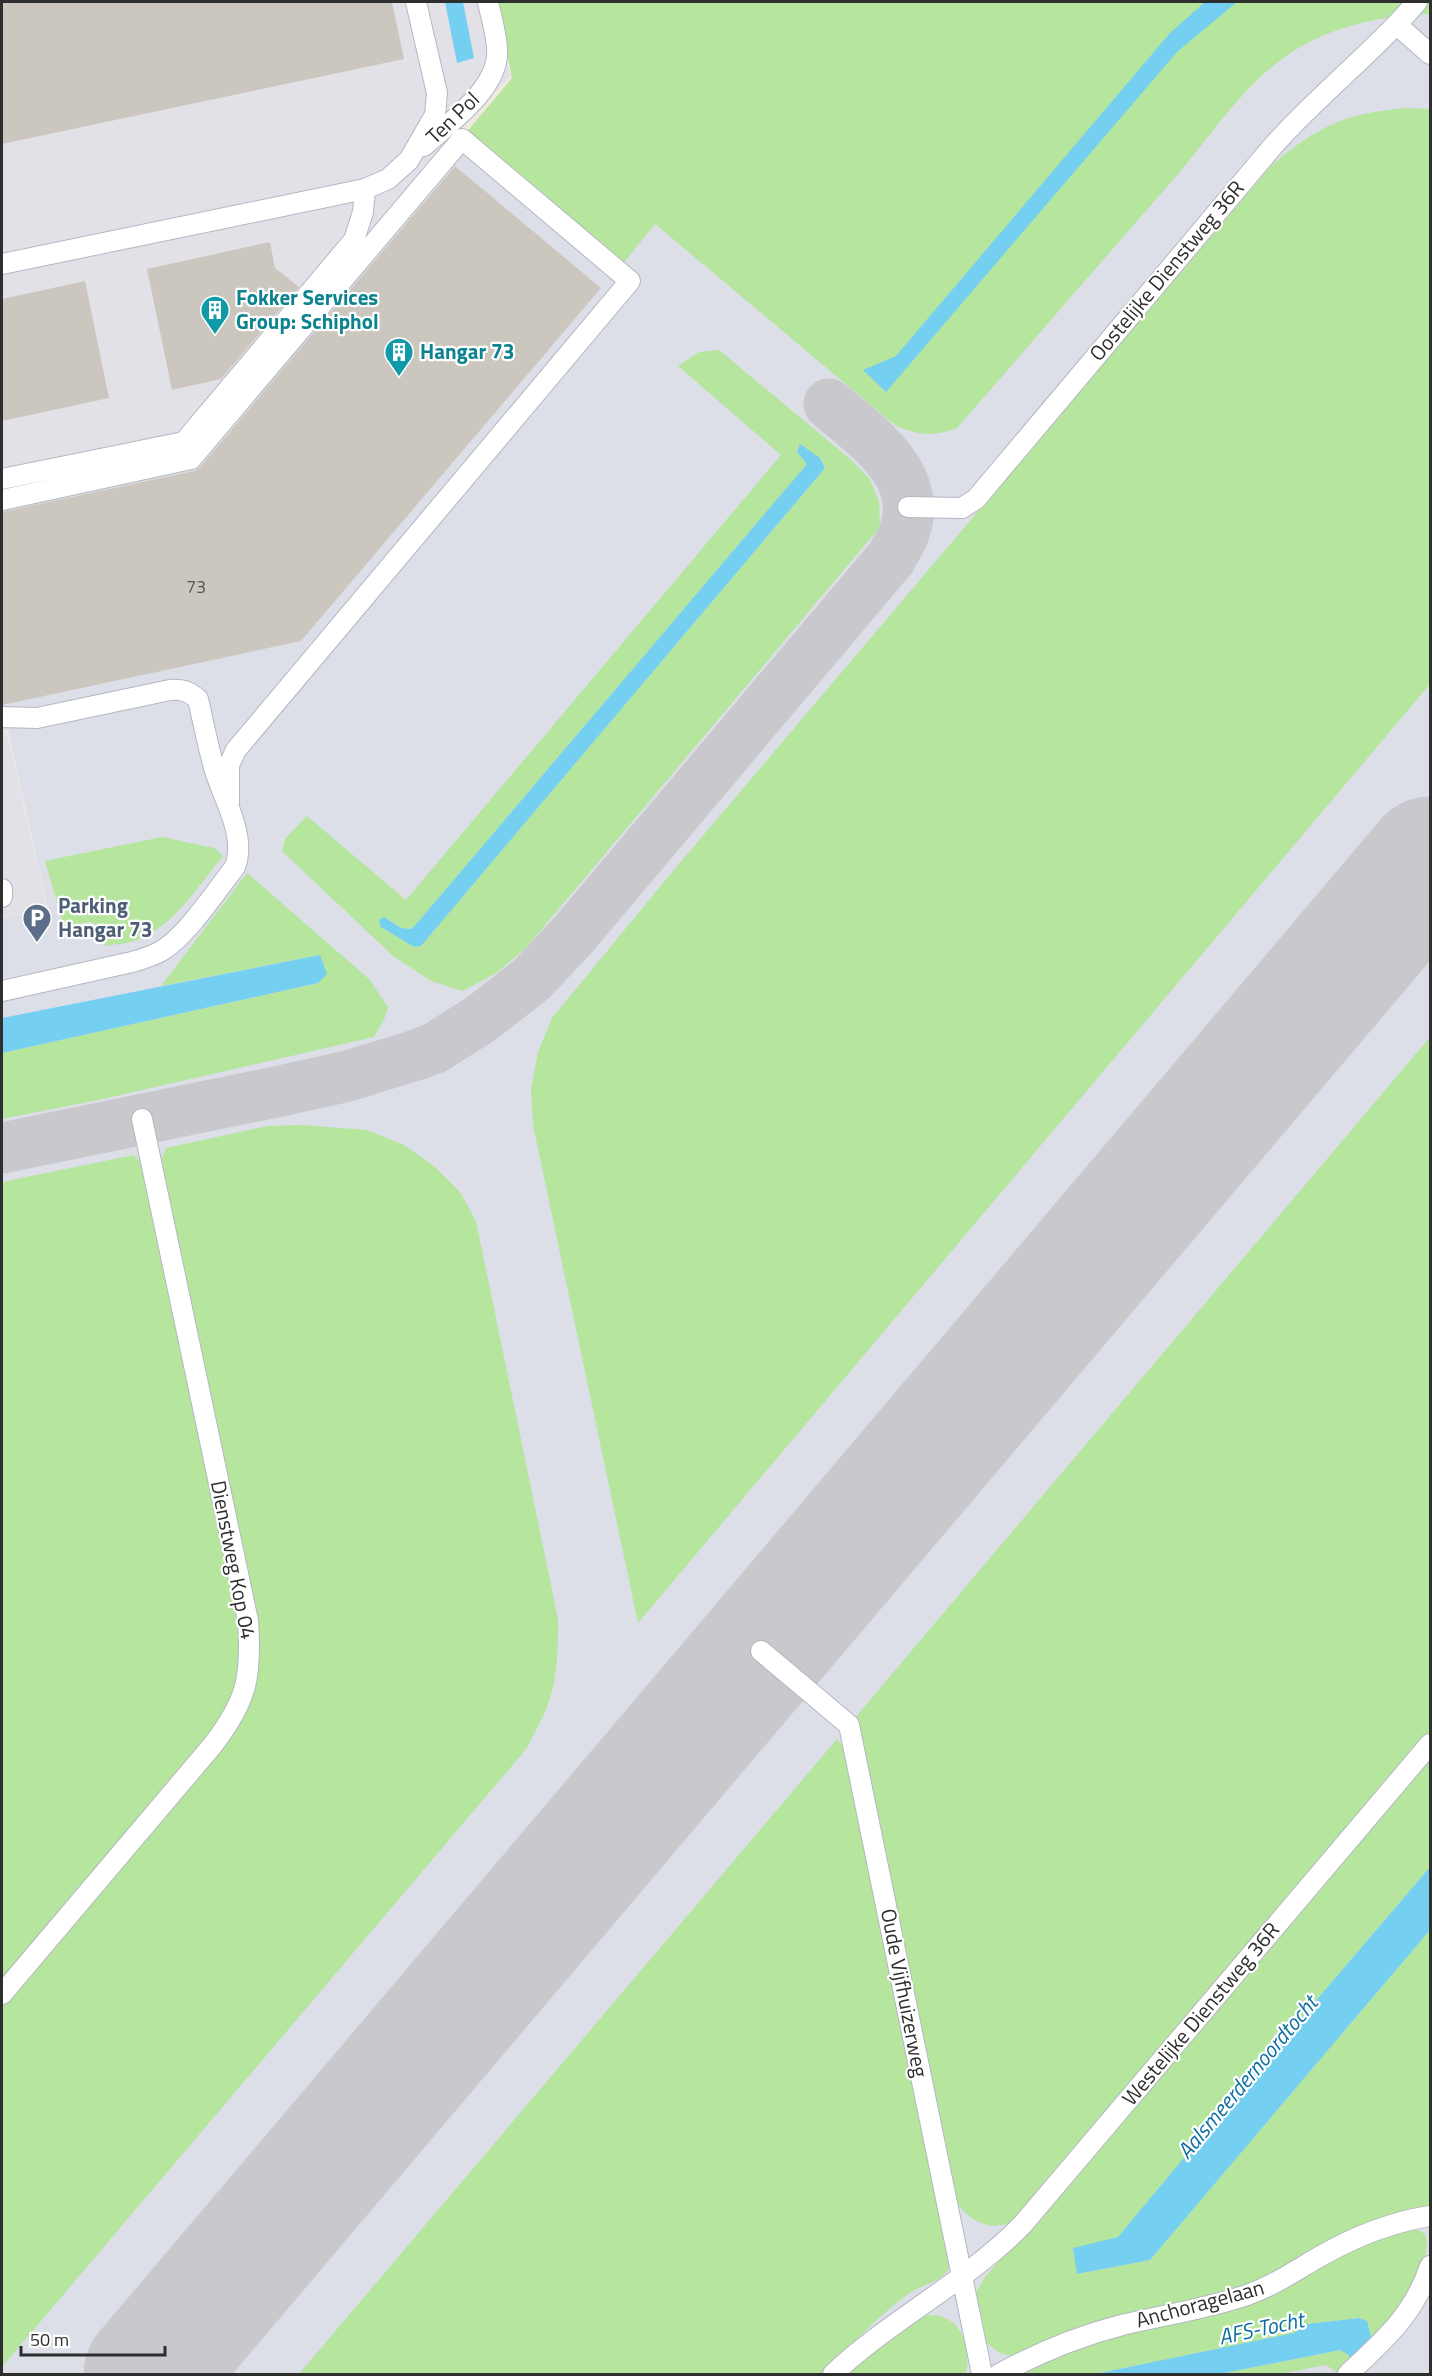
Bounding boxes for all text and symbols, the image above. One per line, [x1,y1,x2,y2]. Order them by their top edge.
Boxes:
street label: Ten Pol [418,84,486,151]
street label: Oostelijke Dienstweg 36R [1081,173,1252,368]
place label: Fokker Services Group: Schiphol [236,281,379,337]
building icon: Fokker Services Group: Schiphol [199,294,231,336]
place label: Hangar 73 [420,335,514,367]
building icon: Hangar 73 [383,336,415,378]
house number: 73 [186,573,206,600]
place label: Parking Hangar 73 [58,889,152,945]
parking icon: Parking Hangar 73 [21,902,53,944]
street label: Dienstweg Kop 04 [203,1478,265,1642]
street label: Oude Vijfhuizerweg [873,1906,937,2080]
street label: Westelijke Dienstweg 36R [1114,1915,1287,2112]
water label: Aalsmeerdernoordtocht [1168,1985,1328,2166]
street label: Anchoragelaan [1132,2271,1267,2336]
water label: AFS-Tocht [1215,2302,1310,2354]
scale bar [21,2319,165,2357]
text: 50 m [30,2326,69,2353]

